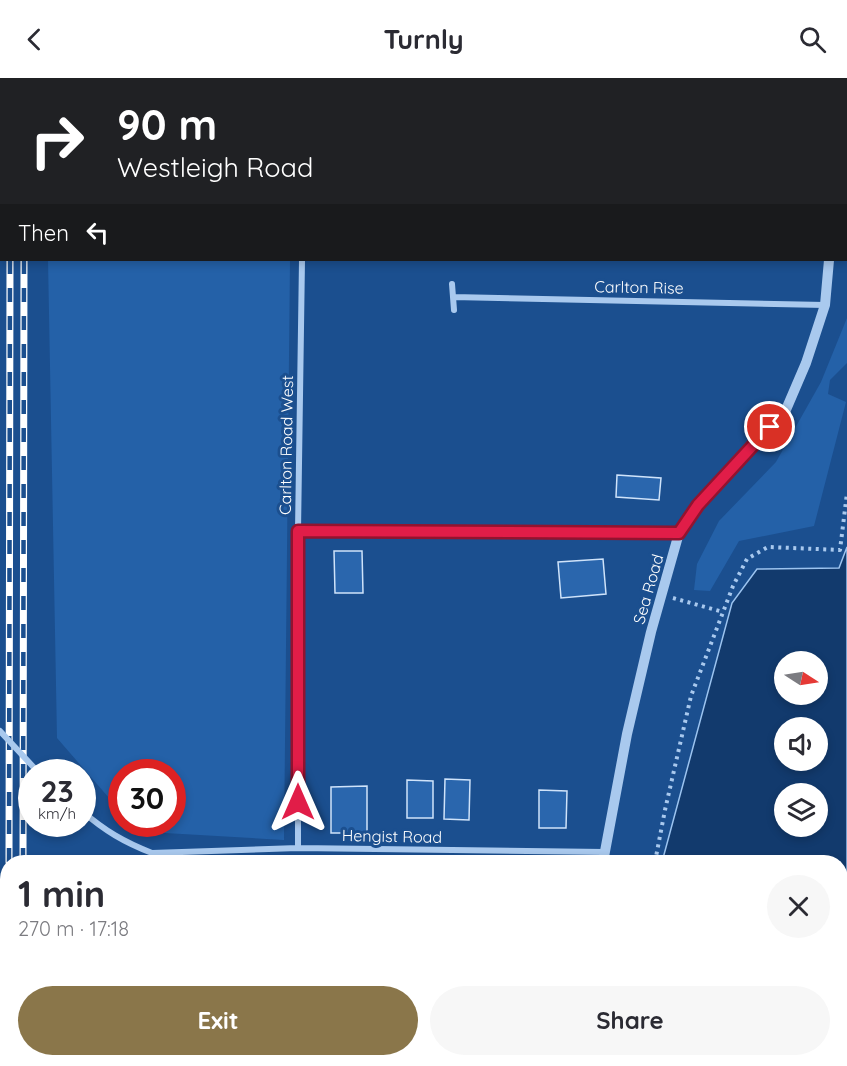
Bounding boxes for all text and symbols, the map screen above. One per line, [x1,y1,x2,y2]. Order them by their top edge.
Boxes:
text: Turnly [383,22,464,56]
icon: back [18,23,51,56]
icon: search [796,23,829,56]
text: 90 m [117,98,217,151]
icon: right [18,102,96,180]
text: Westleigh Road [117,150,313,184]
icon: left [81,216,114,249]
text: Then [18,219,69,247]
street label: Carlton Rise [594,276,684,298]
street label: Carlton Road West [275,375,297,515]
pin [744,401,795,452]
icon: arrive [753,410,786,443]
street label: Sea Road [628,552,668,626]
north arrow [774,651,828,705]
map controls [774,651,828,837]
button: sound [774,717,828,771]
speed limit sign: 30 [108,759,186,837]
position arrow [266,770,330,834]
text: 23 [40,772,74,810]
button: layers [774,783,828,837]
text: km/h [38,804,76,823]
street label: Hengist Road [342,825,442,847]
text: 1 min [18,871,105,916]
button: close [767,875,830,938]
text: 270 m · 17:18 [18,916,129,941]
button: Exit [18,986,418,1055]
button: Share [430,986,830,1055]

